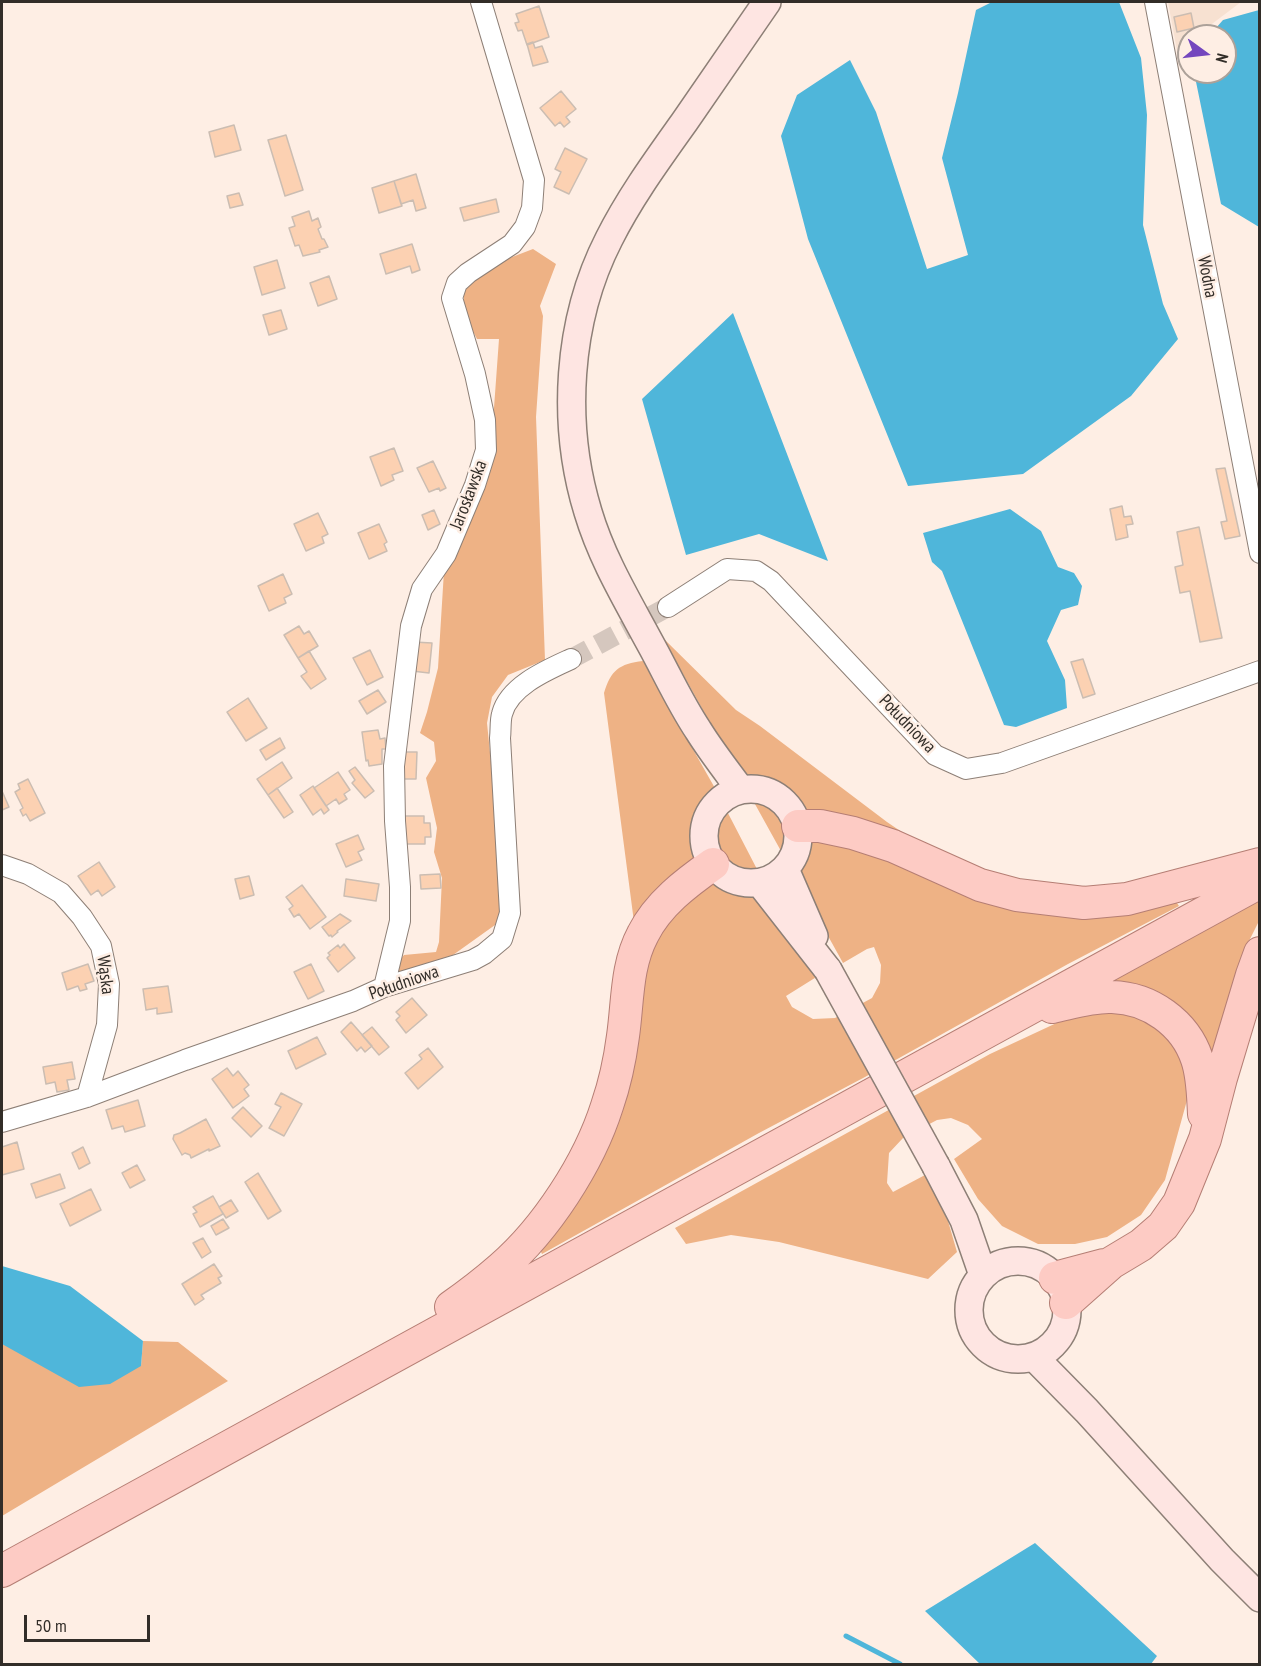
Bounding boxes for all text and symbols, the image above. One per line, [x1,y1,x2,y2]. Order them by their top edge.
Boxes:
north arrow [1177,24,1237,84]
text: N [1212,51,1233,65]
street label: Wodna [1192,254,1222,300]
street label: Jarosławska [446,457,492,533]
street label: Południowa [874,690,940,758]
street label: Wąska [92,954,118,996]
street label: Południowa [366,961,442,1005]
scale bar [27,1603,153,1641]
text: 50 m [35,1614,67,1637]

